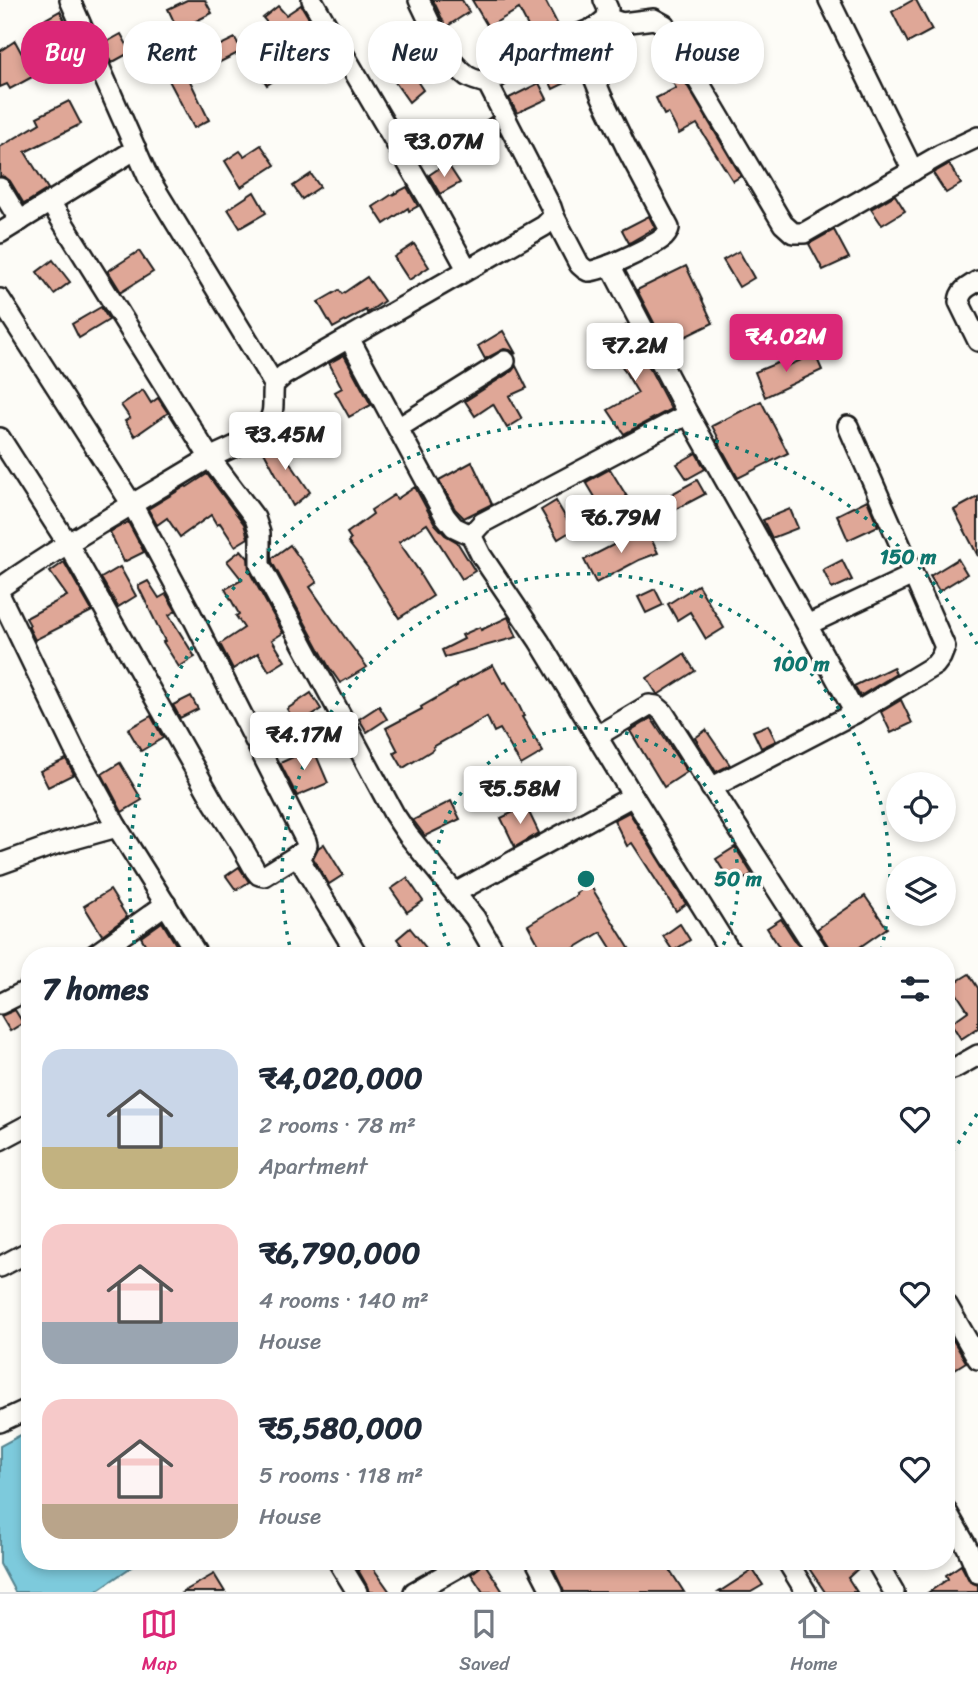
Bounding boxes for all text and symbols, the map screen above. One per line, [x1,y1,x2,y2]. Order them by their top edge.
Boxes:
chip: Buy [21,21,109,84]
chip: Rent [123,21,222,84]
chip: Filters [236,21,354,84]
chip: New [368,21,462,84]
chip: Apartment [476,21,637,84]
chip: House [651,21,764,84]
pin: ₹3.07M [387,120,501,179]
text: ₹3.07M [405,121,483,162]
pin: ₹4.02M [729,314,843,374]
text: ₹4.02M [746,316,826,357]
pin: ₹7.2M [586,324,684,383]
text: ₹7.2M [603,325,668,366]
pin: ₹3.45M [228,412,342,472]
text: ₹3.45M [245,414,325,455]
pin: ₹6.79M [564,496,678,555]
text: ₹6.79M [582,497,660,538]
text: 150 m [880,538,937,576]
text: 100 m [772,645,830,683]
pin: ₹4.17M [247,712,361,772]
text: ₹4.17M [266,714,342,755]
pin: ₹5.58M [463,766,577,826]
text: ₹5.58M [480,768,560,809]
map controls [886,772,956,926]
button: locate [886,772,956,842]
button: layers [886,856,956,926]
text: 50 m [714,860,763,898]
centre of rings [574,867,598,891]
text: 7 homes [42,962,149,1016]
icon: filters [896,970,934,1008]
text: ₹4,020,000 [259,1051,423,1105]
icon: home [98,1077,182,1161]
icon: heart [896,1100,934,1138]
text: 2 rooms · 78 m² [259,1105,416,1146]
text: Apartment [259,1146,368,1187]
text: ₹6,790,000 [259,1226,420,1280]
icon: home [98,1252,182,1336]
icon: heart [896,1275,934,1313]
text: 4 rooms · 140 m² [259,1280,429,1321]
text: House [259,1321,321,1362]
text: ₹5,580,000 [259,1401,423,1455]
icon: home [98,1427,182,1511]
icon: heart [896,1450,934,1488]
text: 5 rooms · 118 m² [259,1455,423,1496]
text: House [259,1496,321,1537]
tab: Map [140,1605,178,1680]
tab: Saved [459,1605,509,1680]
tab: Home [790,1605,838,1680]

